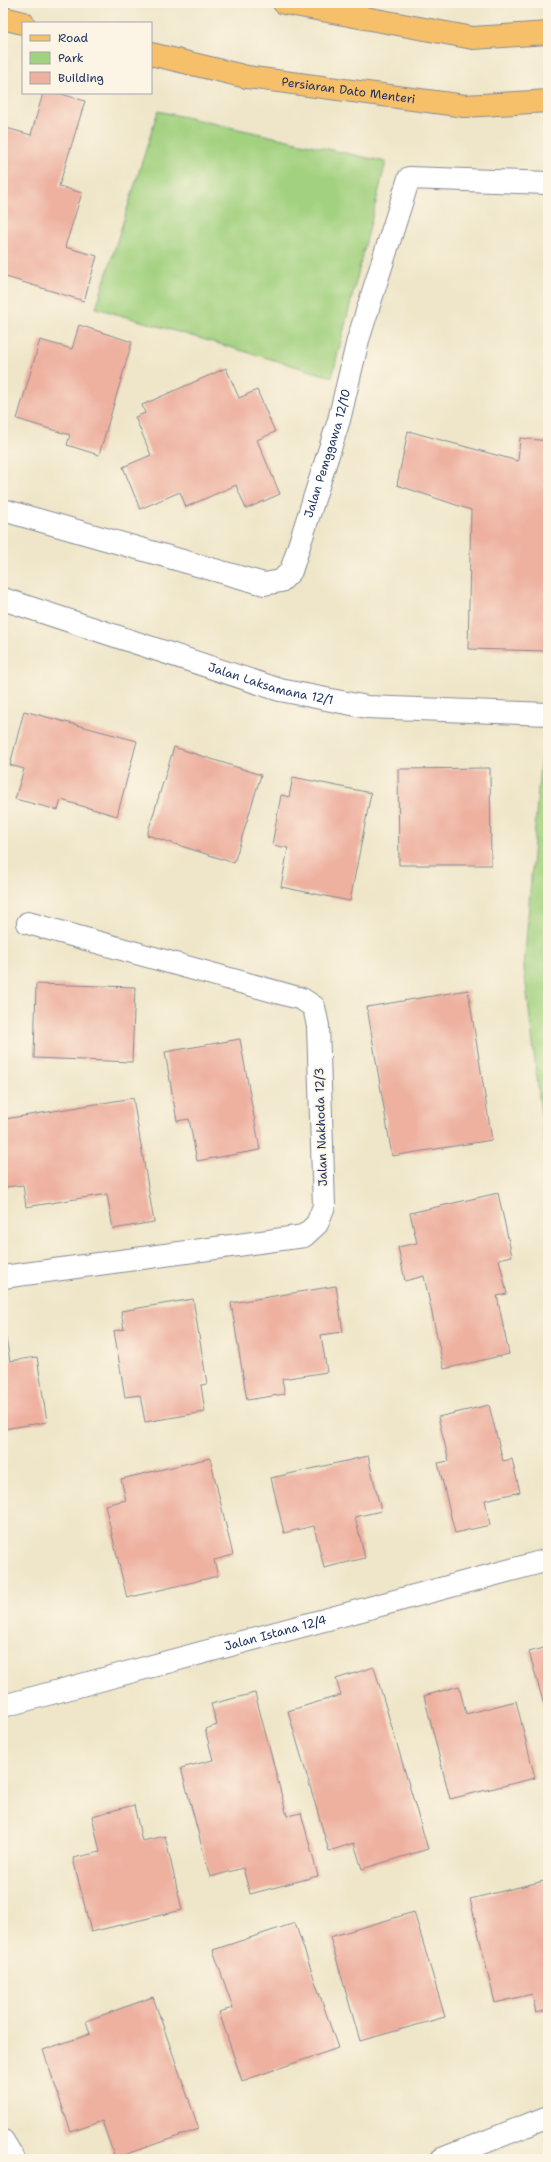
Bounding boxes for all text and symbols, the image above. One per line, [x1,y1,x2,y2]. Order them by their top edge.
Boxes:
legend [22,22,152,94]
text: Road [58,30,89,46]
text: Park [58,50,84,66]
text: Building [58,70,104,86]
street label: Persiaran Dato Menteri [280,74,416,107]
street label: Jalan Pemggawa 12/10 [300,387,354,520]
street label: Jalan Laksamana 12/1 [206,659,335,708]
street label: Jalan Nakhoda 12/3 [311,1067,331,1187]
street label: Jalan Istana 12/4 [223,1612,328,1654]

